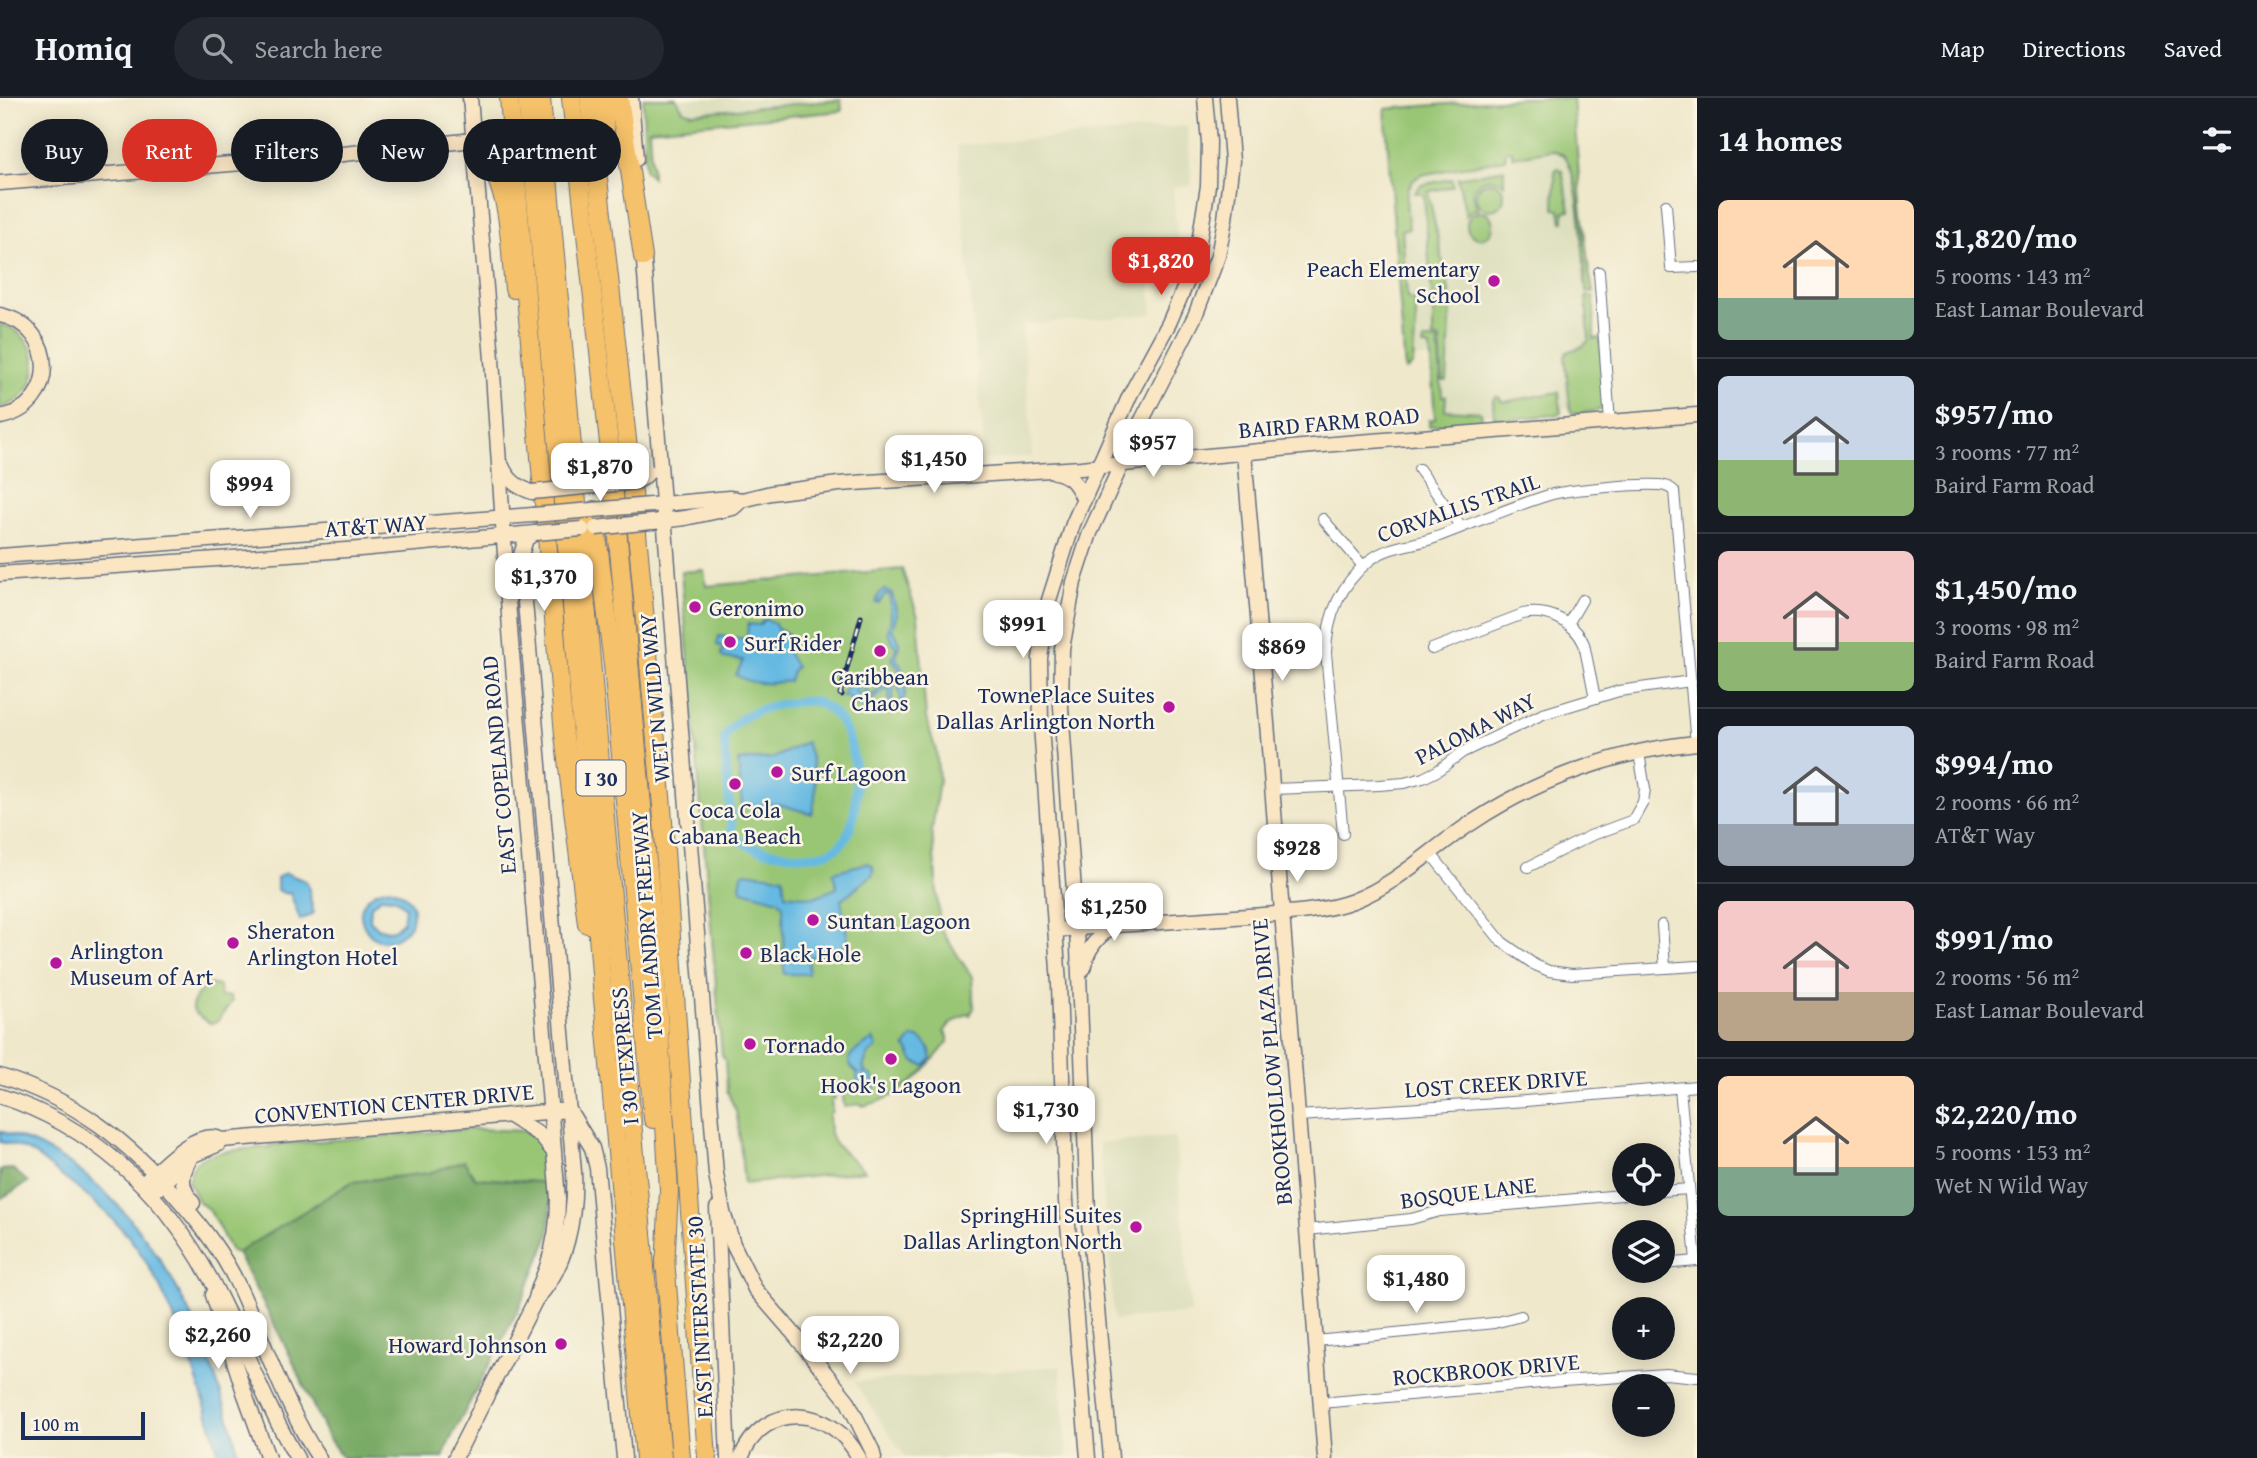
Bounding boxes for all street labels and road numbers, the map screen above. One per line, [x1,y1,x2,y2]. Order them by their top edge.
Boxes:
street label: BAIRD FARM ROAD [1237,398,1421,446]
street label: CORVALLIS TRAIL [1372,464,1544,550]
street label: AT&T WAY [324,505,429,545]
street label: WET N WILD WAY [630,612,678,784]
street label: EAST COPELAND ROAD [472,655,524,875]
street label: PALOMA WAY [1409,683,1541,773]
road number: I 30 [576,760,626,796]
street label: TOM LANDRY FREEWAY [622,810,670,1040]
street label: BROOKHOLLOW PLAZA DRIVE [1242,917,1300,1207]
street label: I 30 TEXPRESS [602,986,646,1126]
street label: LOST CREEK DRIVE [1404,1060,1588,1106]
street label: CONVENTION CENTER DRIVE [253,1074,535,1132]
street label: BOSQUE LANE [1399,1167,1537,1217]
street label: EAST INTERSTATE 30 [677,1215,721,1419]
street label: ROCKBROOK DRIVE [1391,1344,1581,1394]

